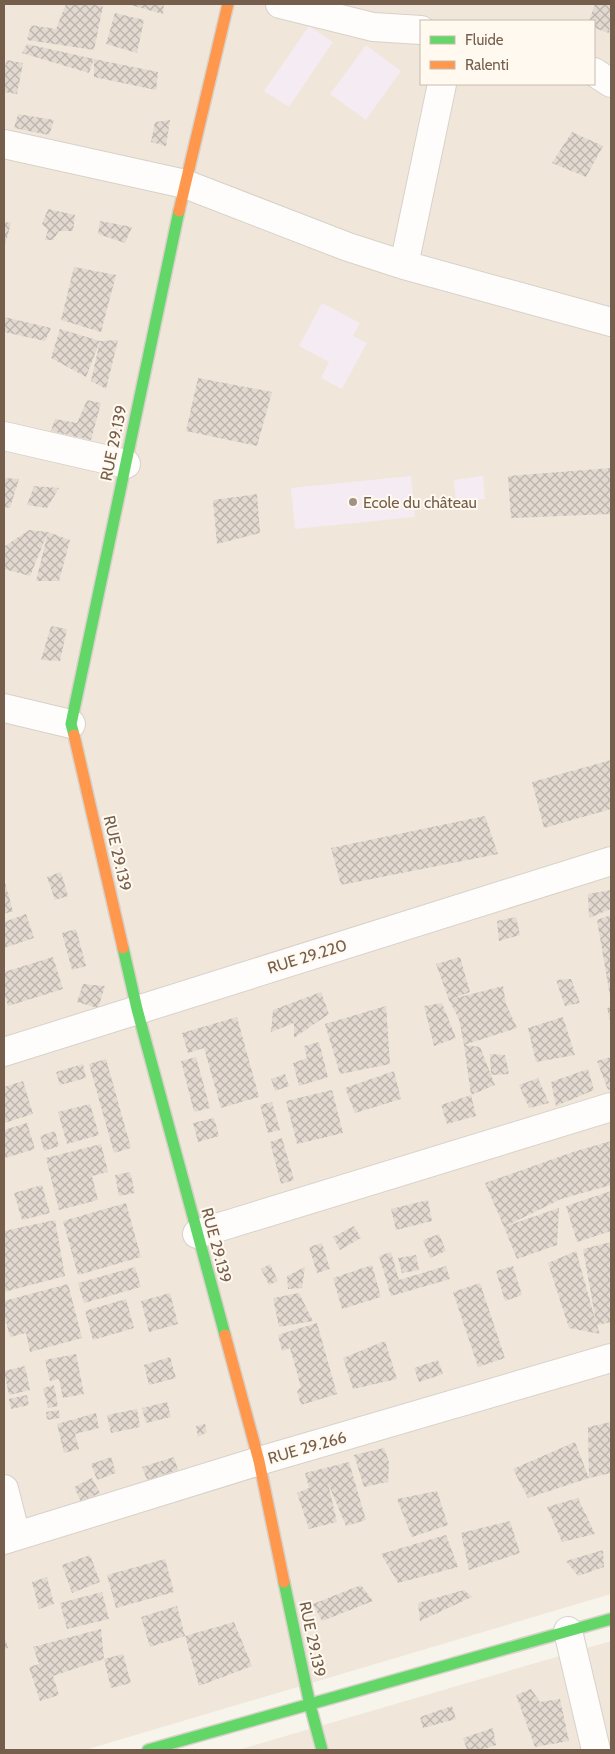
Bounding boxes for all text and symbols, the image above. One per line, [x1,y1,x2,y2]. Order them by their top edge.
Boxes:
legend [420,20,595,85]
text: Fluide [465,31,504,49]
text: Ralenti [465,56,509,74]
street label: RUE 29.139 [96,404,131,483]
place label: Ecole du château [363,493,477,512]
marker: Ecole du château [347,496,359,508]
street label: RUE 29.139 [100,814,135,893]
street label: RUE 29.220 [265,935,349,978]
street label: RUE 29.139 [197,1206,236,1285]
street label: RUE 29.266 [266,1427,349,1468]
street label: RUE 29.139 [295,1600,330,1679]

